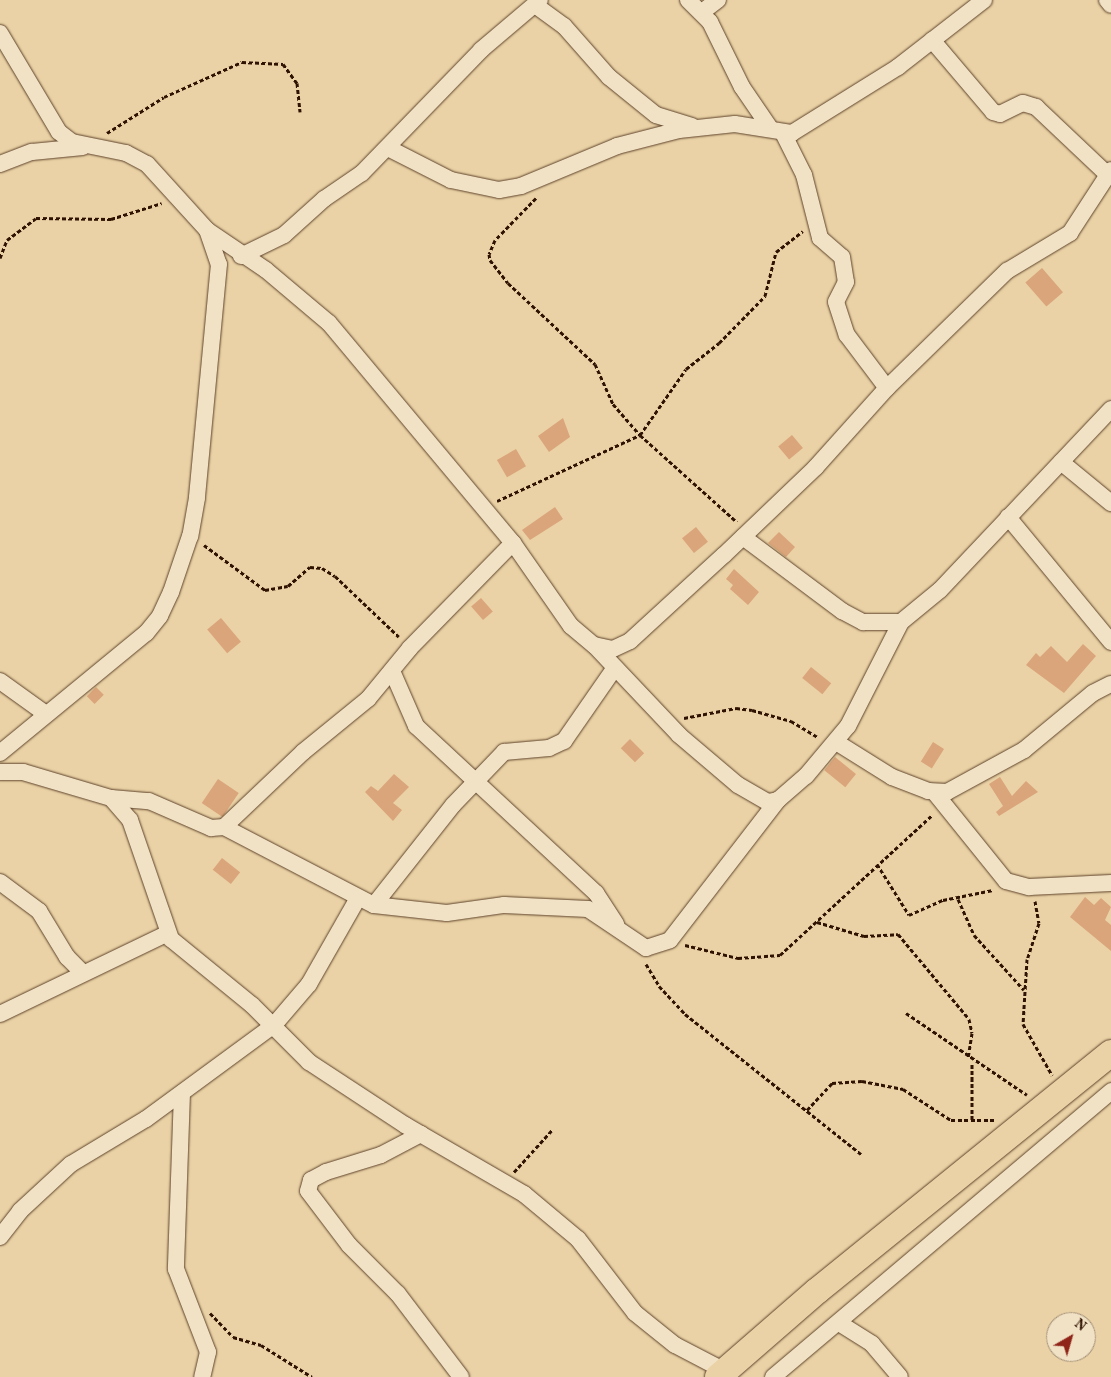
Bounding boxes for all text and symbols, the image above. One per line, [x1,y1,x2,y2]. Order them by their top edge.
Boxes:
north arrow [1046,1312,1096,1362]
text: N [1070,1315,1090,1336]

